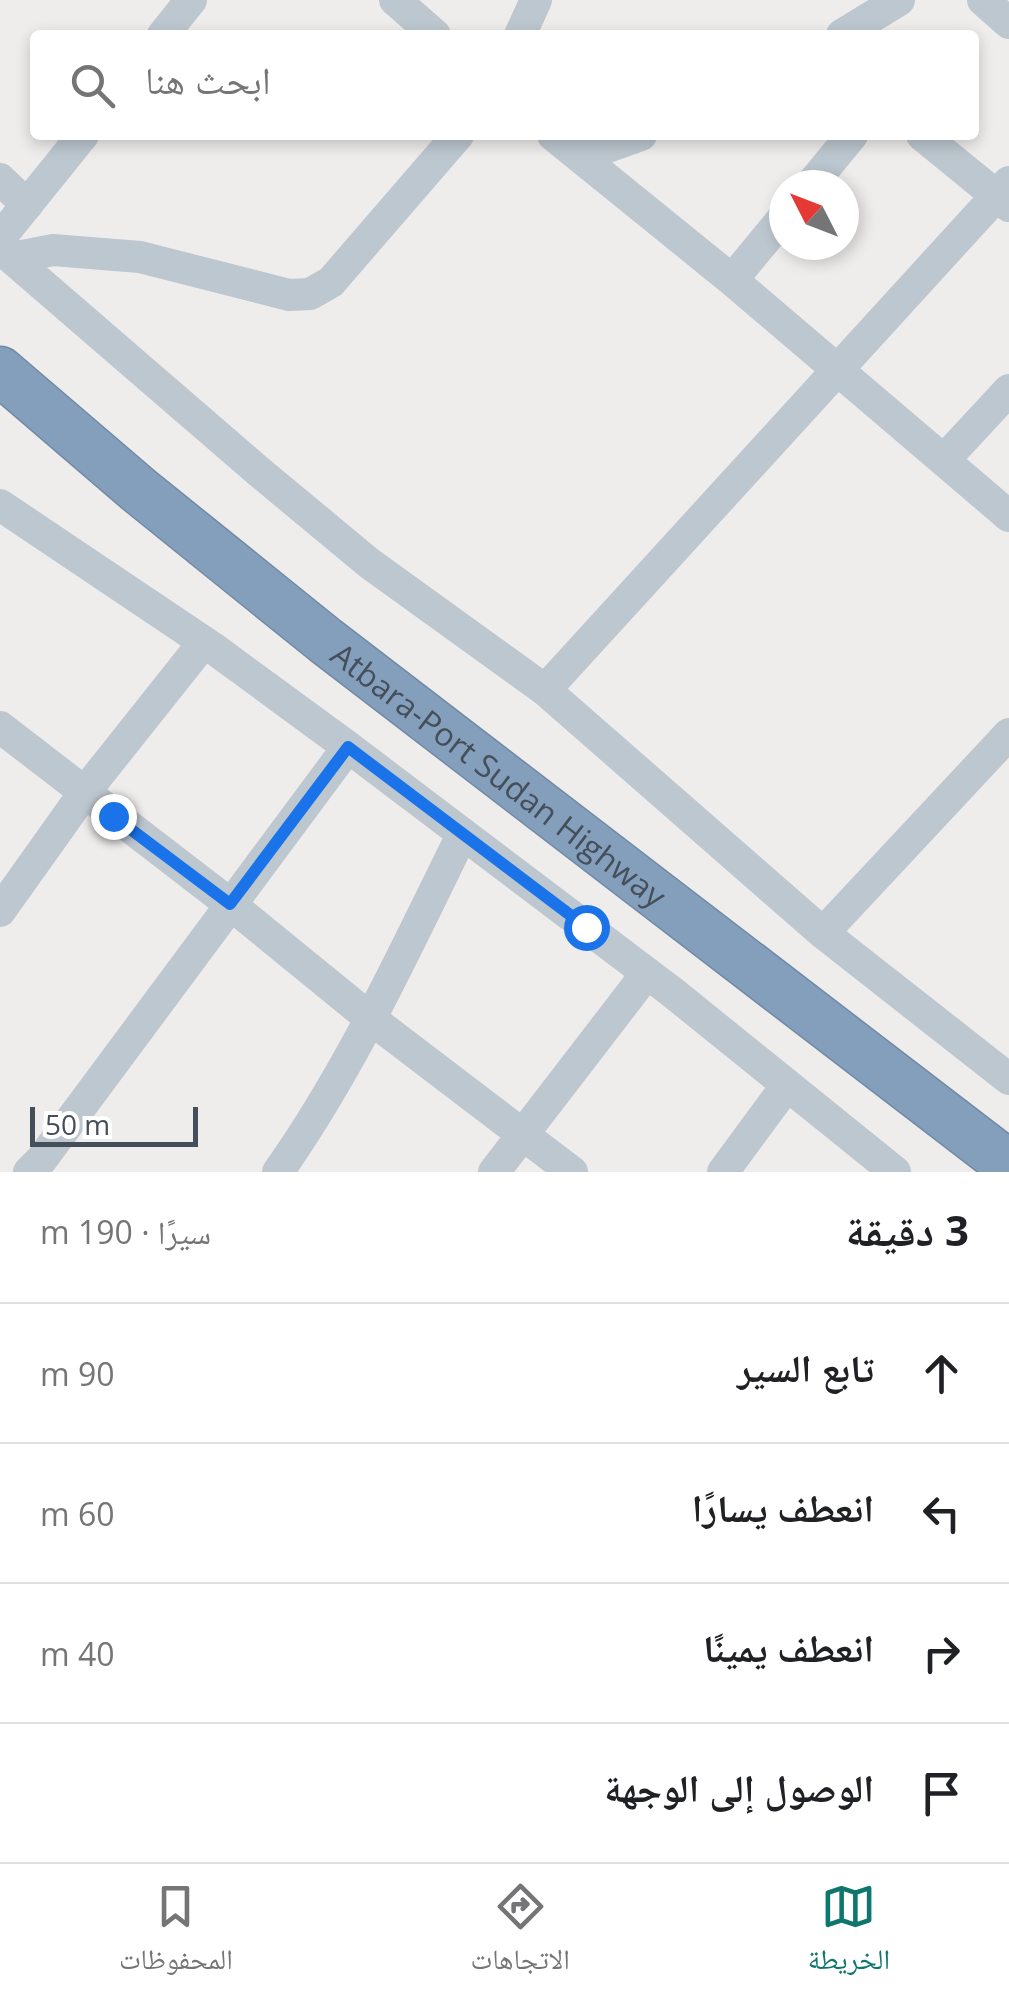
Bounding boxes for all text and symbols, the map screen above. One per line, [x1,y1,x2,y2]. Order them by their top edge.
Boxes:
search box [30,30,979,140]
text: ابحث هنا [145,53,271,105]
icon: search [65,58,120,113]
north arrow [769,170,859,260]
street label: Atbara-Port Sudan Highway [323,632,676,917]
route end [91,794,137,840]
route start [564,905,610,951]
scale bar [30,1102,198,1146]
text: 50 m [45,1105,110,1143]
text: 3 دقيقة [846,1201,969,1258]
text: سيرًا · 190 m [40,1210,211,1253]
text: تابع السير [737,1341,874,1393]
icon: ahead [914,1346,969,1401]
text: 90 m [40,1352,115,1395]
text: انعطف يسارًا [692,1481,874,1533]
icon: left [914,1486,969,1541]
text: 60 m [40,1492,115,1535]
text: انعطف يمينًا [703,1621,874,1673]
icon: right [914,1626,969,1681]
text: 40 m [40,1632,115,1675]
text: الوصول إلى الوجهة [604,1761,874,1813]
icon: arrive [914,1766,969,1821]
tab: المحفوظات [119,1879,233,1987]
tab: الاتجاهات [471,1879,570,1987]
tab: الخريطة [808,1879,890,1987]

